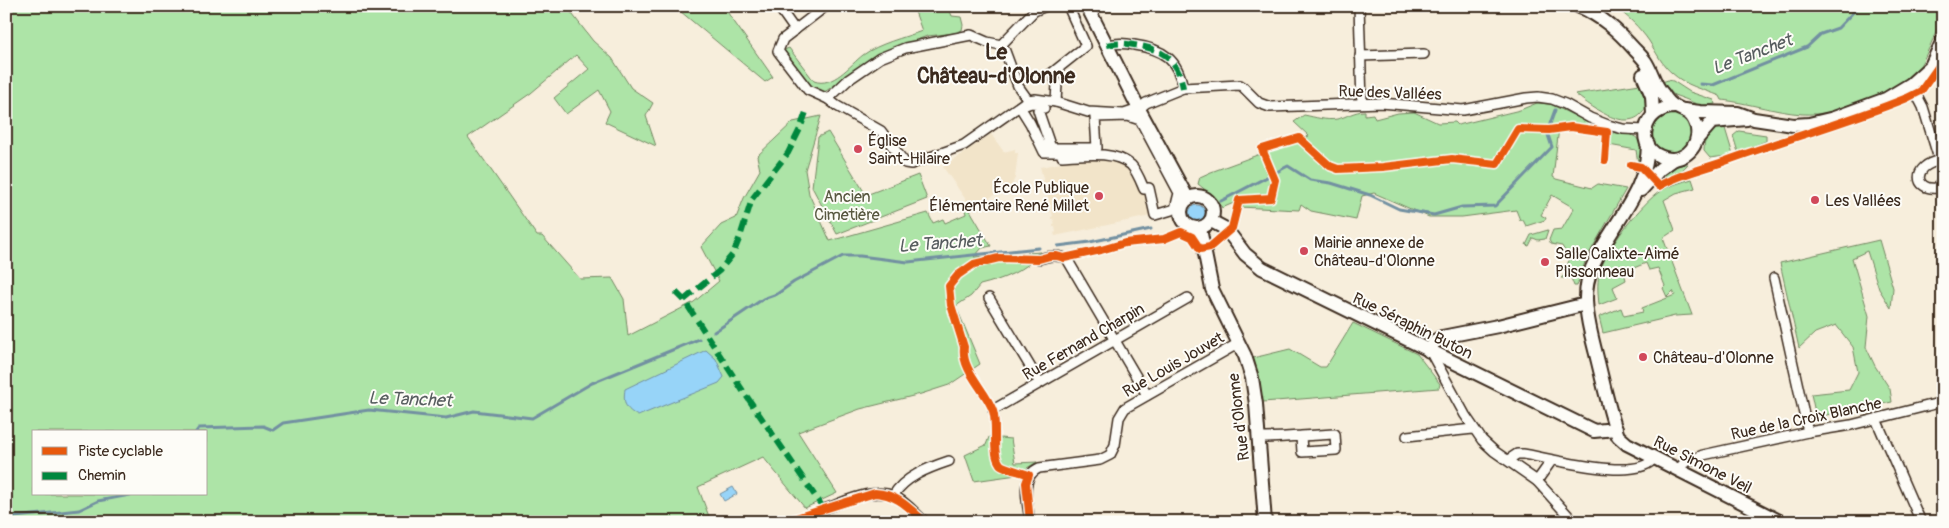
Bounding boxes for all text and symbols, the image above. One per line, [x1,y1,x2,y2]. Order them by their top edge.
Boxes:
water label: Le Tanchet [1709,28,1797,80]
district label: Le Château-d'Olonne [917,39,1076,90]
street label: Rue des Vallées [1338,81,1442,105]
place label: Église Saint-Hilaire [868,131,950,169]
marker: Église Saint-Hilaire [852,143,864,155]
place label: École Publique Élémentaire René Millet [929,178,1090,216]
park label: Ancien Cimetière [814,187,880,225]
marker: École Publique Élémentaire René Millet [1093,190,1105,202]
place label: Les Vallées [1825,191,1901,211]
marker: Les Vallées [1809,194,1821,206]
water label: Le Tanchet [898,229,984,258]
place label: Mairie annexe de Château-d'Olonne [1314,233,1435,271]
place label: Salle Calixte-Aimé Plissonneau [1555,244,1679,282]
marker: Mairie annexe de Château-d'Olonne [1298,245,1310,257]
marker: Salle Calixte-Aimé Plissonneau [1539,256,1551,268]
street label: Rue Séraphin Buton [1349,288,1476,364]
street label: Rue Fernand Charpin [1019,299,1148,385]
street label: Rue Louis Jouvet [1119,328,1228,402]
place label: Château-d'Olonne [1653,348,1774,368]
marker: Château-d'Olonne [1637,351,1649,363]
street label: Rue d'Olonne [1224,372,1254,462]
water label: Le Tanchet [368,387,454,413]
street label: Rue de la Croix Blanche [1729,393,1883,445]
legend [32,430,208,496]
street label: Rue Simone Veil [1650,432,1755,498]
text: Piste cyclable [78,442,163,461]
text: Chemin [78,466,126,485]

